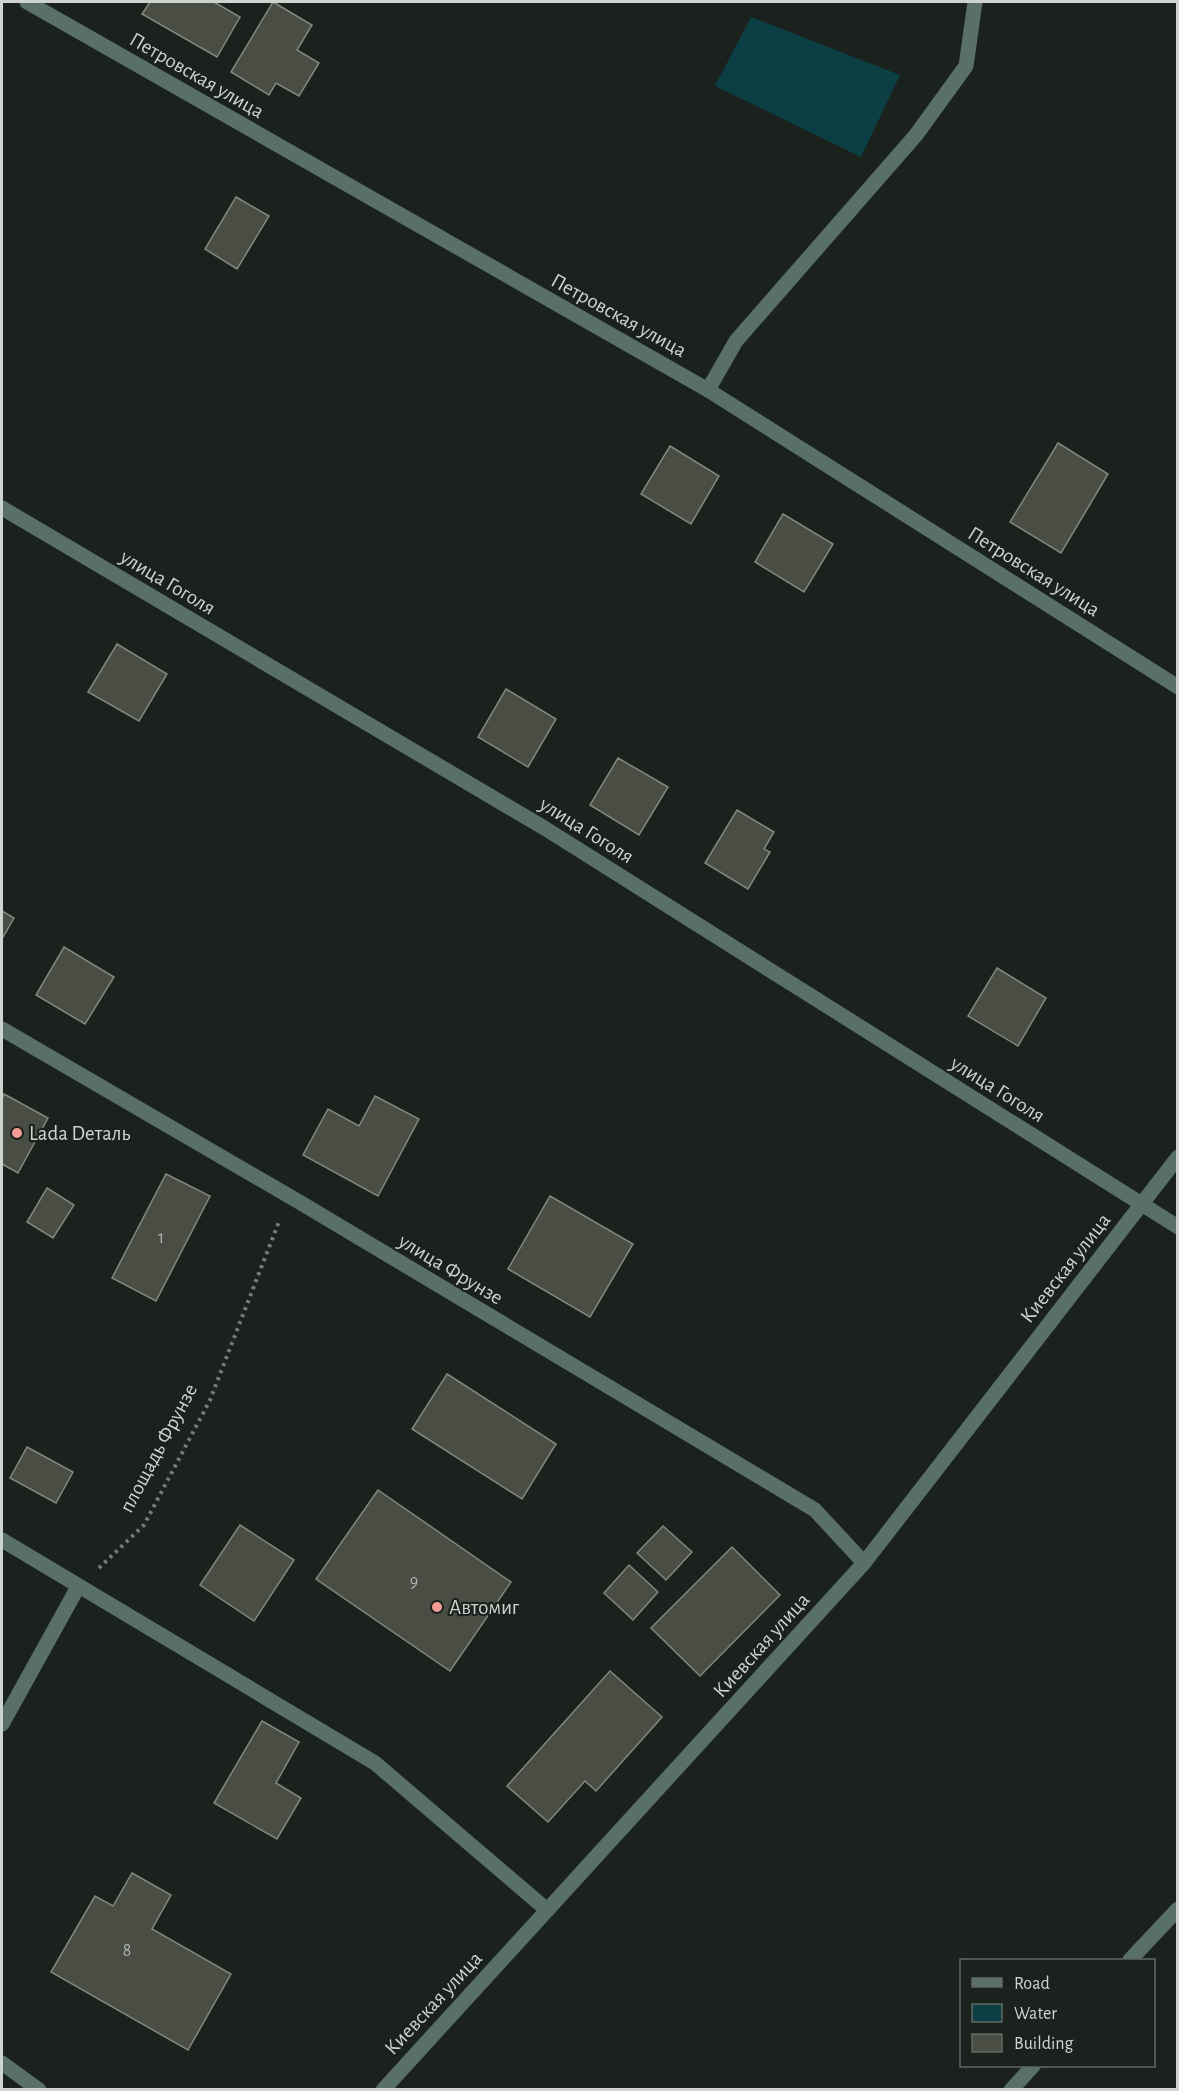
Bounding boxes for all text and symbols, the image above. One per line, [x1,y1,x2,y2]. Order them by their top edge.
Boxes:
street label: Петровская улица [126,29,268,123]
street label: Петровская улица [548,270,690,361]
street label: Петровская улица [964,522,1104,621]
street label: улица Гоголя [116,545,219,619]
street label: улица Гоголя [535,793,638,868]
street label: улица Гоголя [946,1052,1049,1127]
place label: Lada Dеталь [29,1123,130,1144]
marker: Lada Dеталь [10,1126,24,1140]
street label: Киевская улица [1016,1209,1115,1327]
house number: 1 [158,1229,164,1247]
street label: улица Фрунзе [394,1230,507,1309]
street label: площадь Фрунзе [116,1380,201,1516]
house number: 9 [410,1573,418,1591]
street label: Киевская улица [709,1589,814,1702]
place label: Автомиг [449,1597,520,1618]
marker: Автомиг [430,1600,444,1614]
house number: 8 [123,1942,131,1960]
street label: Киевская улица [380,1947,487,2059]
legend [960,1959,1155,2067]
text: Road [1014,1975,1050,1993]
text: Water [1014,2005,1057,2023]
text: Building [1014,2035,1074,2053]

